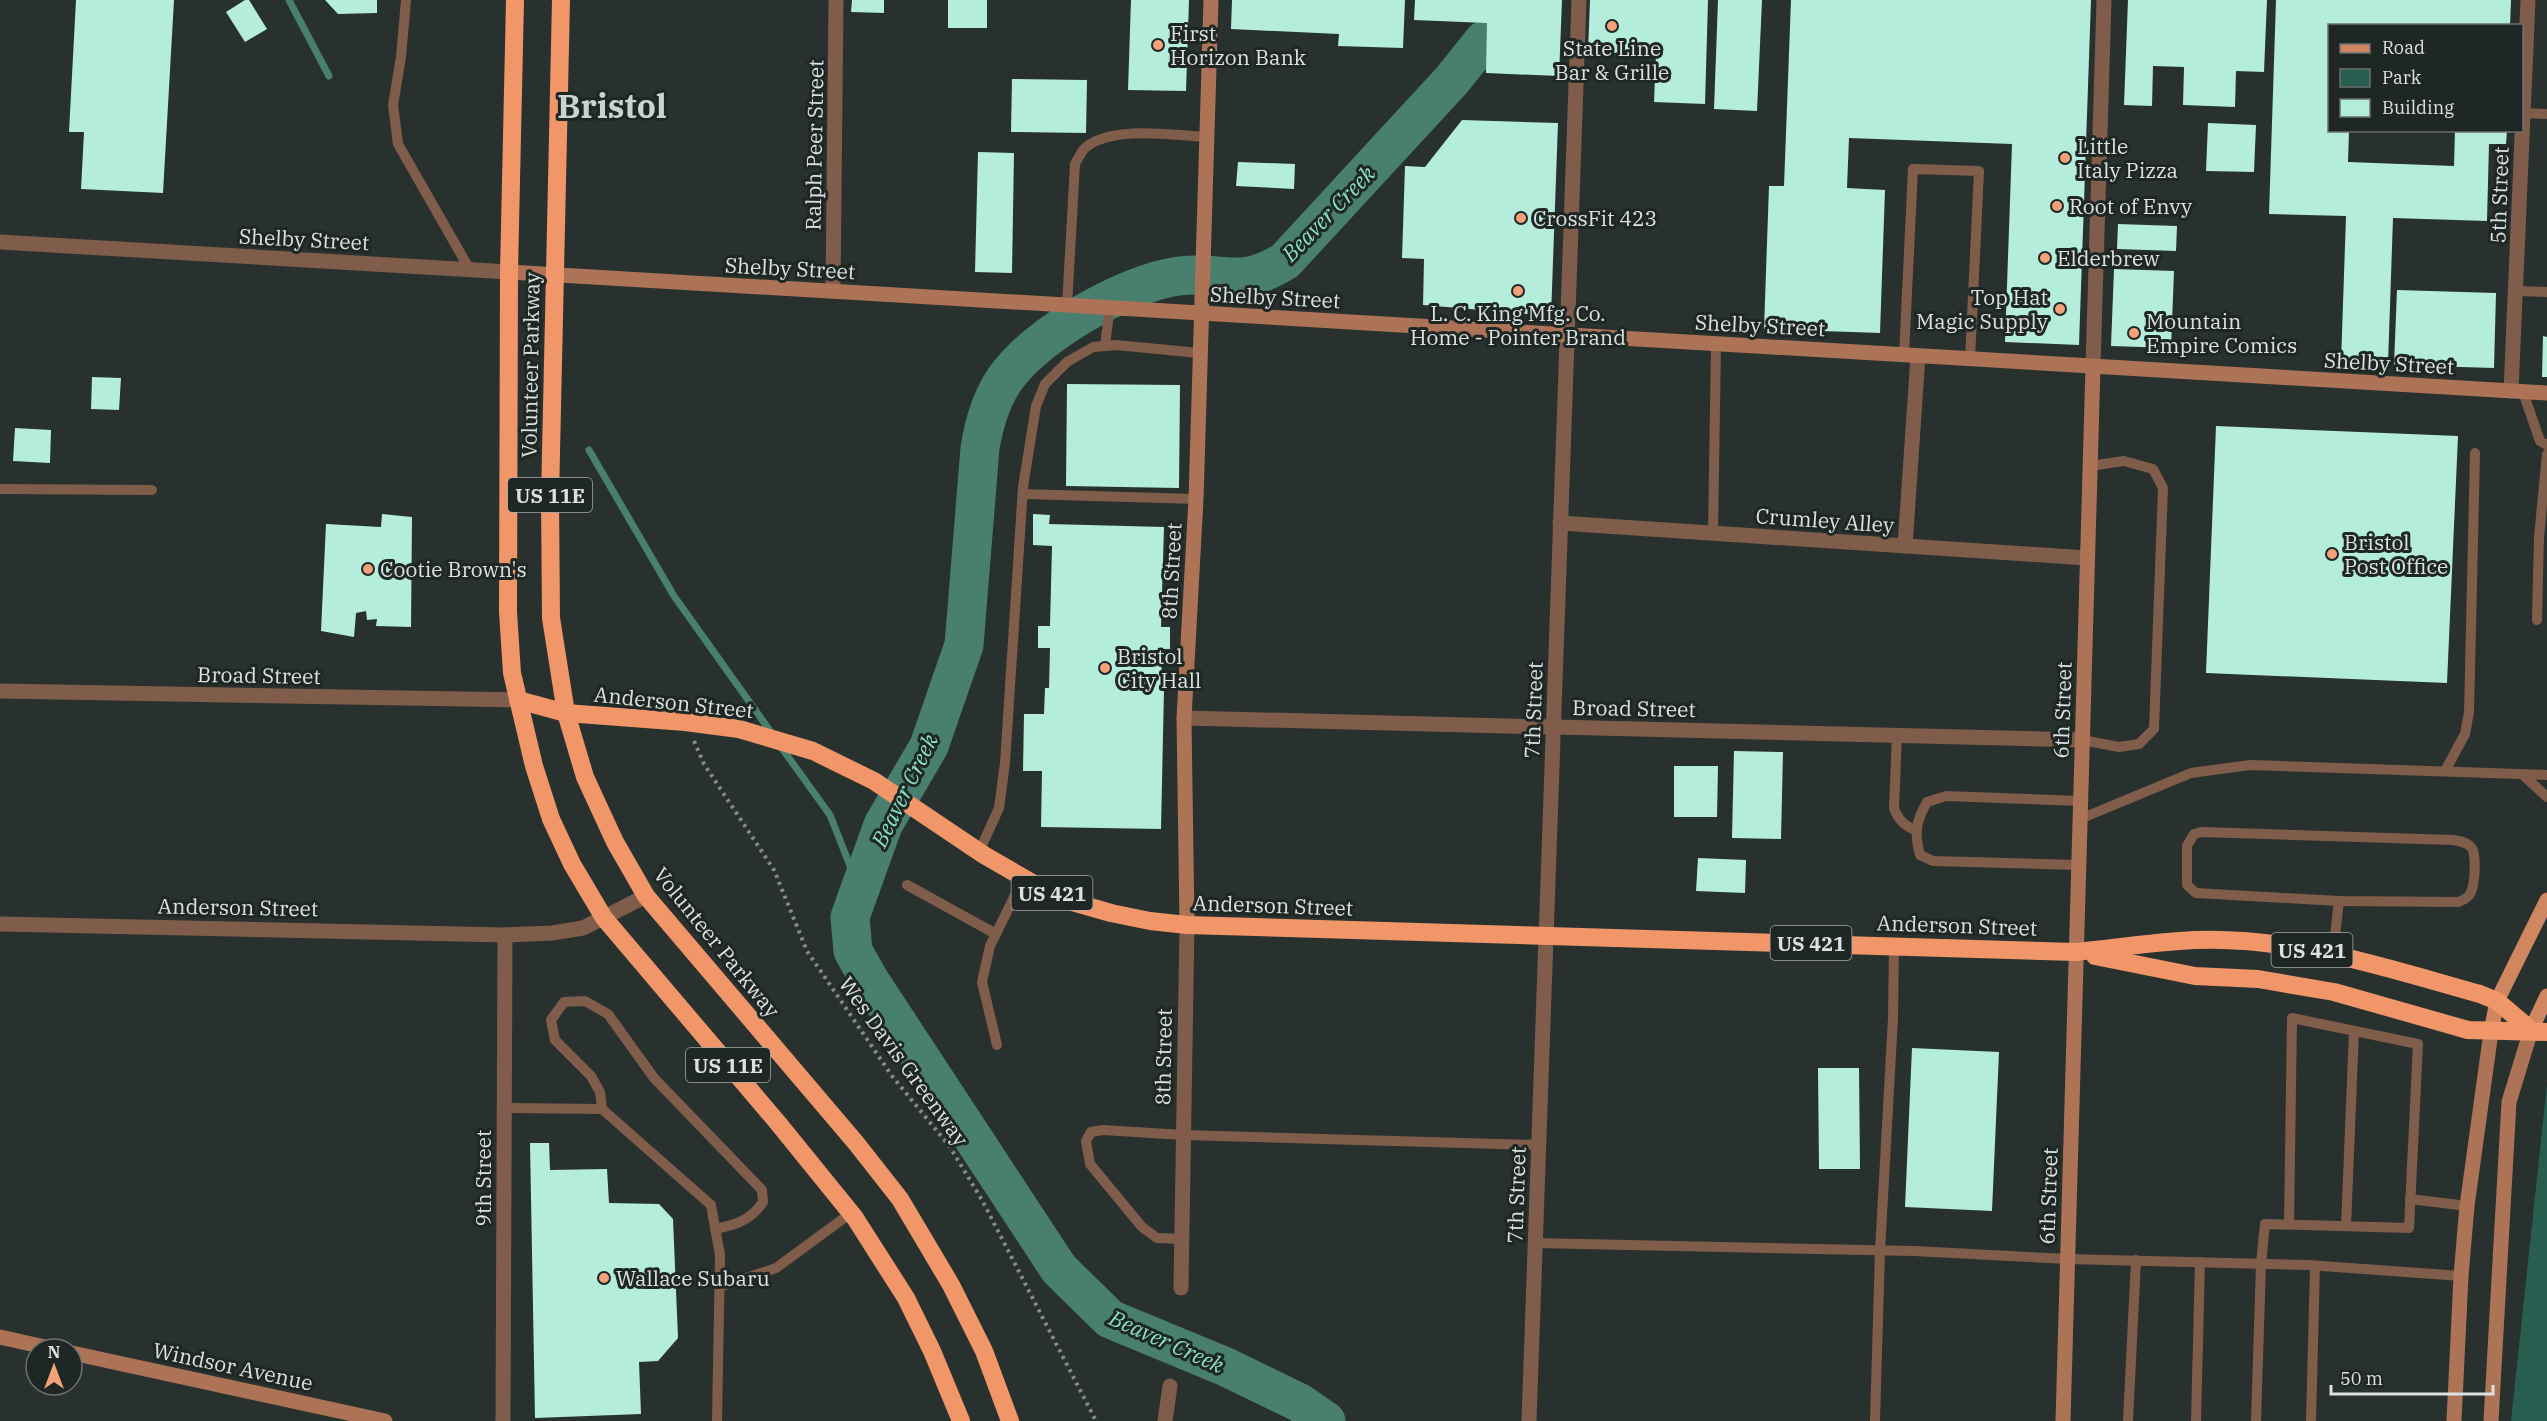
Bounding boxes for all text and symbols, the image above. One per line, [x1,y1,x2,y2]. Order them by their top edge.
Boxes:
place label: First Horizon Bank [1170,19,1307,71]
marker: State Line Bar & Grille [1605,19,1619,33]
legend [2328,24,2523,132]
place label: State Line Bar & Grille [1555,34,1669,86]
text: Road [2382,36,2425,59]
marker: First Horizon Bank [1151,38,1165,52]
street label: Ralph Peer Street [799,59,829,231]
text: Park [2382,66,2422,89]
district label: Bristol [557,84,667,127]
text: Building [2382,96,2454,119]
place label: Little Italy Pizza [2077,132,2178,184]
street label: 5th Street [2483,146,2515,244]
marker: Little Italy Pizza [2058,151,2072,165]
water label: Beaver Creek [1274,159,1381,268]
place label: Root of Envy [2069,192,2193,220]
marker: Root of Envy [2050,199,2064,213]
place label: CrossFit 423 [1533,204,1657,232]
marker: CrossFit 423 [1514,211,1528,225]
street label: Shelby Street [238,222,370,256]
place label: Elderbrew [2057,244,2160,272]
street label: Shelby Street [724,251,856,285]
marker: Elderbrew [2038,251,2052,265]
street label: Volunteer Parkway [514,271,546,458]
street label: Shelby Street [1209,280,1341,314]
place label: Top Hat Magic Supply [1916,283,2049,335]
marker: L. C. King Mfg. Co. Home - Pointer Brand [1511,284,1525,298]
place label: L. C. King Mfg. Co. Home - Pointer Brand [1410,299,1626,351]
marker: Top Hat Magic Supply [2053,302,2067,316]
place label: Mountain Empire Comics [2146,307,2297,359]
street label: Shelby Street [1694,308,1826,342]
marker: Mountain Empire Comics [2127,326,2141,340]
street label: Shelby Street [2323,346,2455,380]
road number: US 11E [508,478,592,512]
street label: Crumley Alley [1755,501,1896,539]
street label: 8th Street [1154,522,1188,620]
place label: Bristol Post Office [2344,528,2448,580]
marker: Bristol Post Office [2325,547,2339,561]
place label: Cootie Brown's [380,555,527,583]
marker: Cootie Brown's [361,562,375,576]
place label: Bristol City Hall [1117,642,1201,694]
street label: Broad Street [197,660,321,690]
marker: Bristol City Hall [1098,661,1112,675]
street label: 7th Street [1517,661,1549,759]
street label: 6th Street [2046,661,2078,759]
street label: Anderson Street [593,680,755,724]
street label: Broad Street [1572,693,1696,723]
water label: Beaver Creek [864,728,944,852]
street label: Volunteer Parkway [648,861,787,1024]
road number: US 421 [1012,876,1092,910]
street label: Anderson Street [1192,888,1354,922]
street label: Anderson Street [158,892,318,922]
street label: Anderson Street [1876,908,2038,942]
road number: US 421 [1770,926,1852,960]
road number: US 421 [2272,933,2352,967]
street label: Wes Davis Greenway [833,970,976,1152]
street label: 8th Street [1148,1008,1178,1106]
road number: US 11E [686,1048,770,1082]
street label: 9th Street [469,1130,497,1226]
street label: 7th Street [1500,1146,1532,1244]
street label: 6th Street [2032,1147,2064,1245]
place label: Wallace Subaru [616,1264,770,1292]
marker: Wallace Subaru [597,1271,611,1285]
water label: Beaver Creek [1104,1302,1229,1379]
street label: Windsor Avenue [150,1335,316,1397]
north arrow [24,1337,84,1397]
text: N [48,1342,60,1362]
scale bar [2331,1358,2493,1396]
text: 50 m [2340,1367,2383,1390]

